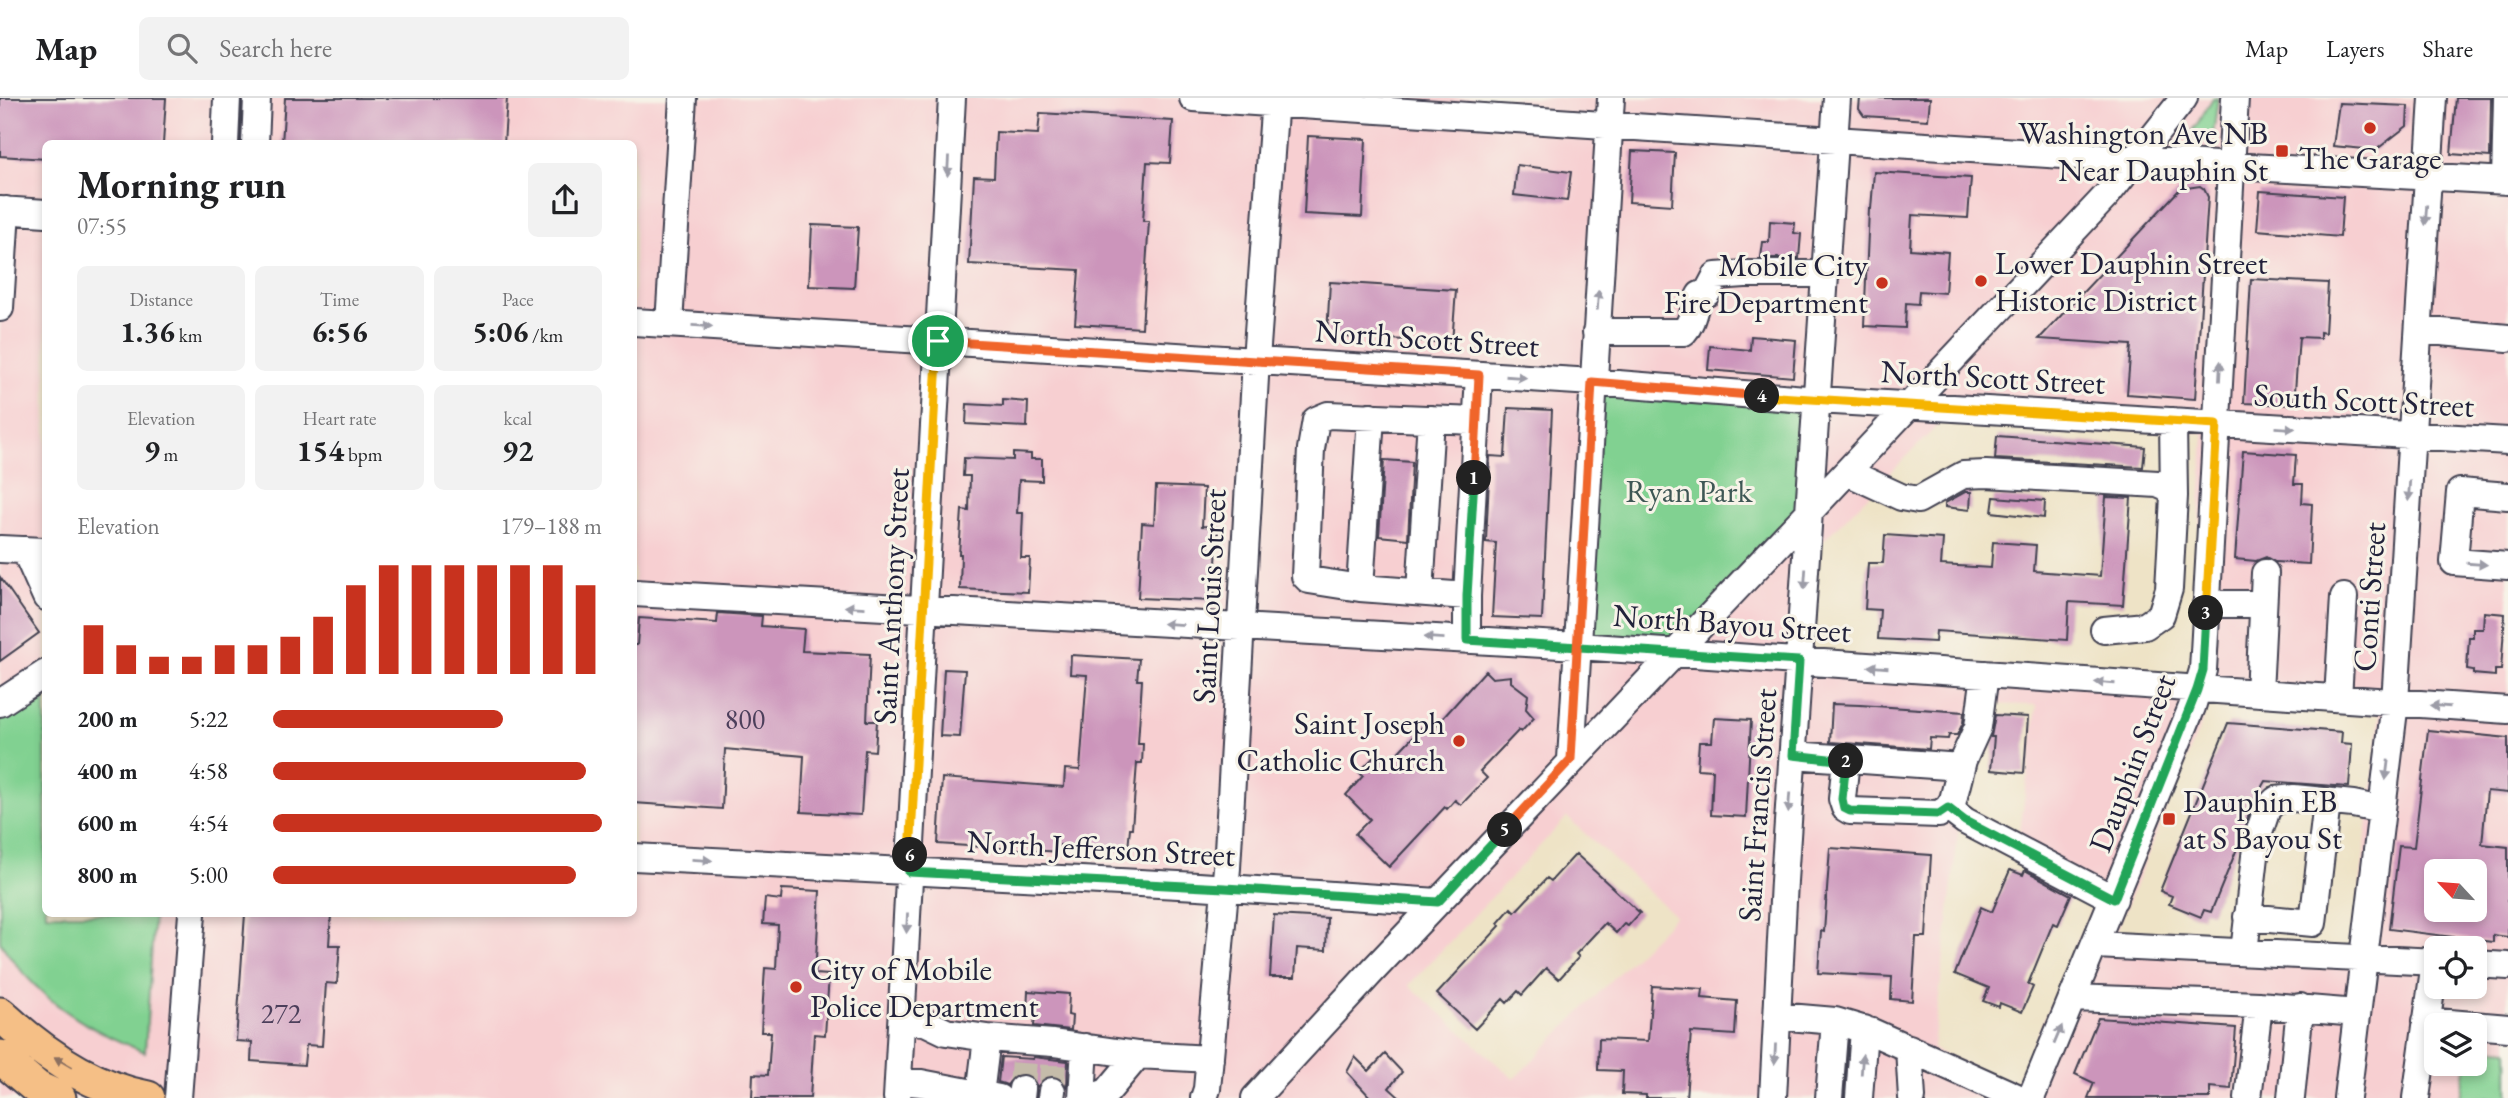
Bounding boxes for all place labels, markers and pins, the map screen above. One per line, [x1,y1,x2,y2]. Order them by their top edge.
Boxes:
place label: Washington Ave NB Near Dauphin St [2018,112,2268,191]
marker: The Garage [2362,120,2378,136]
place label: The Garage [2299,137,2441,179]
marker: Washington Ave NB Near Dauphin St [2274,143,2290,159]
place label: Lower Dauphin Street Historic District [1995,242,2268,321]
place label: Mobile City Fire Department [1664,244,1869,323]
marker: Lower Dauphin Street Historic District [1973,273,1989,289]
marker: Mobile City Fire Department [1874,275,1890,291]
pin [908,311,968,371]
pin: 4 [1744,378,1780,414]
pin: 1 [1456,460,1492,496]
pin: 3 [2188,596,2224,630]
place label: Saint Joseph Catholic Church [1236,702,1445,781]
marker: Saint Joseph Catholic Church [1451,733,1467,749]
pin: 2 [1828,744,1864,778]
place label: Dauphin EB at S Bayou St [2183,780,2342,859]
marker: Dauphin EB at S Bayou St [2161,811,2177,827]
pin: 5 [1488,812,1522,848]
pin: 6 [892,838,928,872]
place label: City of Mobile Police Department [810,948,1039,1027]
marker: City of Mobile Police Department [788,979,804,995]

